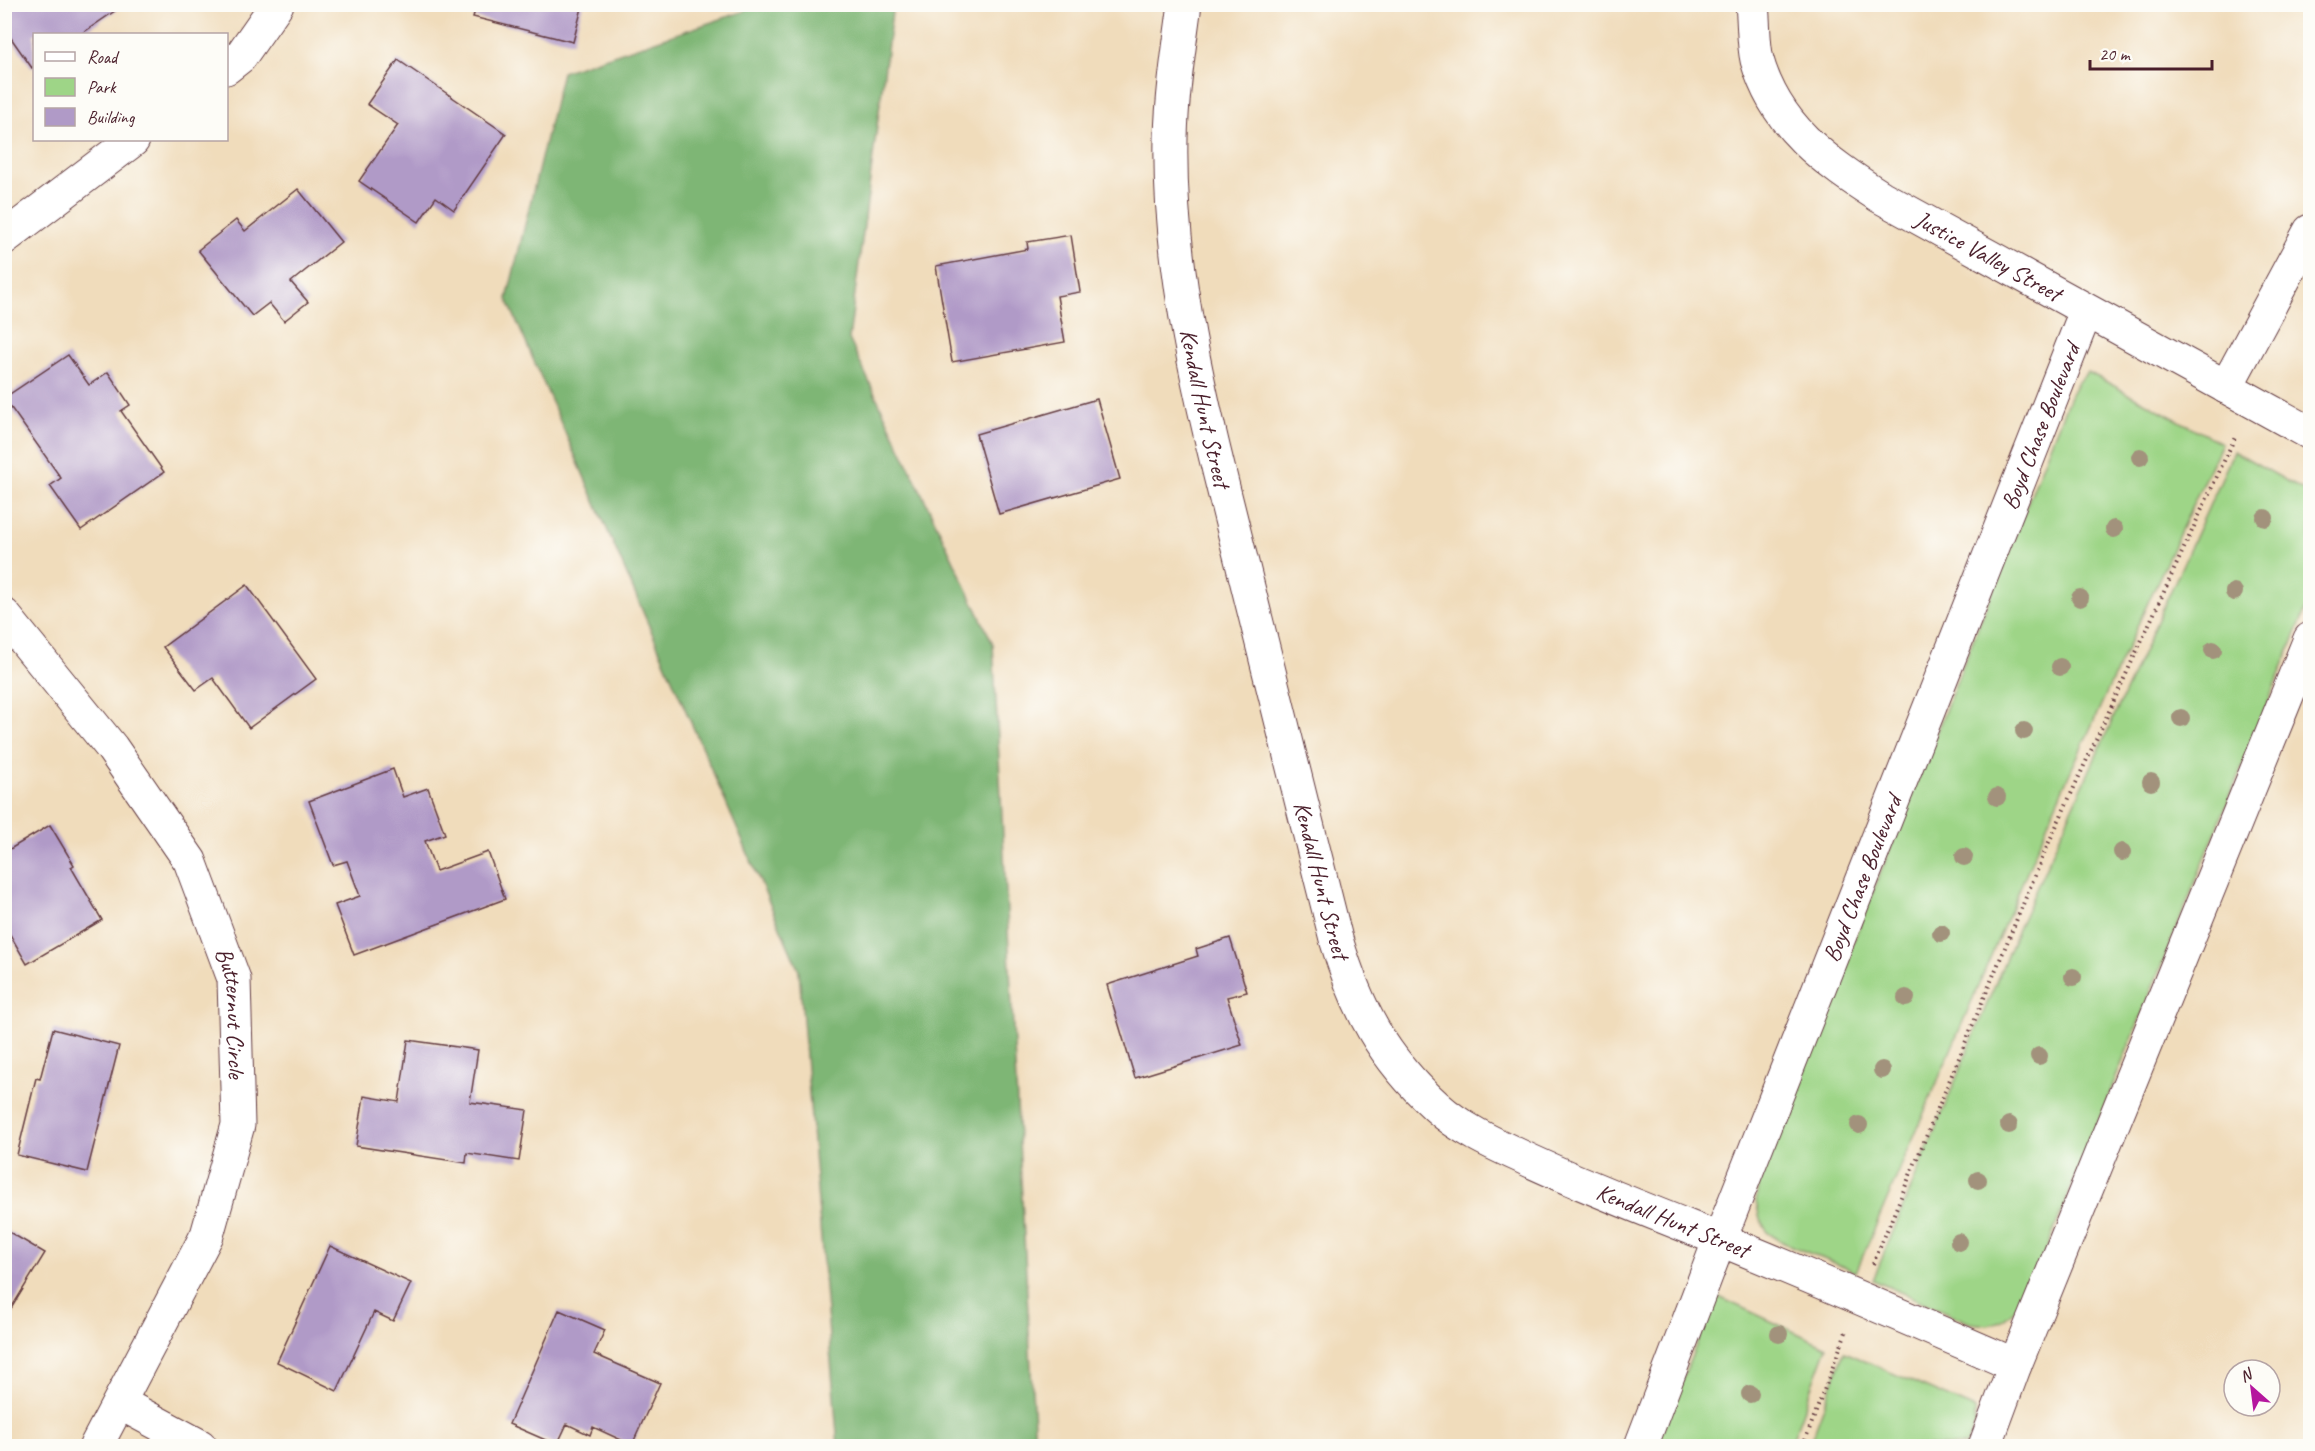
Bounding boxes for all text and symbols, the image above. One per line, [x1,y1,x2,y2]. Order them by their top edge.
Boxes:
legend [33,33,228,141]
scale bar [2090,33,2212,71]
text: 20 m [2099,43,2132,65]
text: Road [87,46,120,68]
text: Park [87,76,117,98]
text: Building [87,106,136,128]
street label: Justice Valley Street [1909,203,2069,310]
street label: Kendall Hunt Street [1173,327,1238,494]
street label: Boyd Chase Boulevard [1994,336,2088,514]
street label: Boyd Chase Boulevard [1816,788,1910,966]
street label: Kendall Hunt Street [1287,798,1357,966]
street label: Butternut Circle [209,943,252,1081]
street label: Kendall Hunt Street [1592,1176,1756,1266]
north arrow [2222,1358,2282,1418]
text: N [2236,1363,2257,1387]

